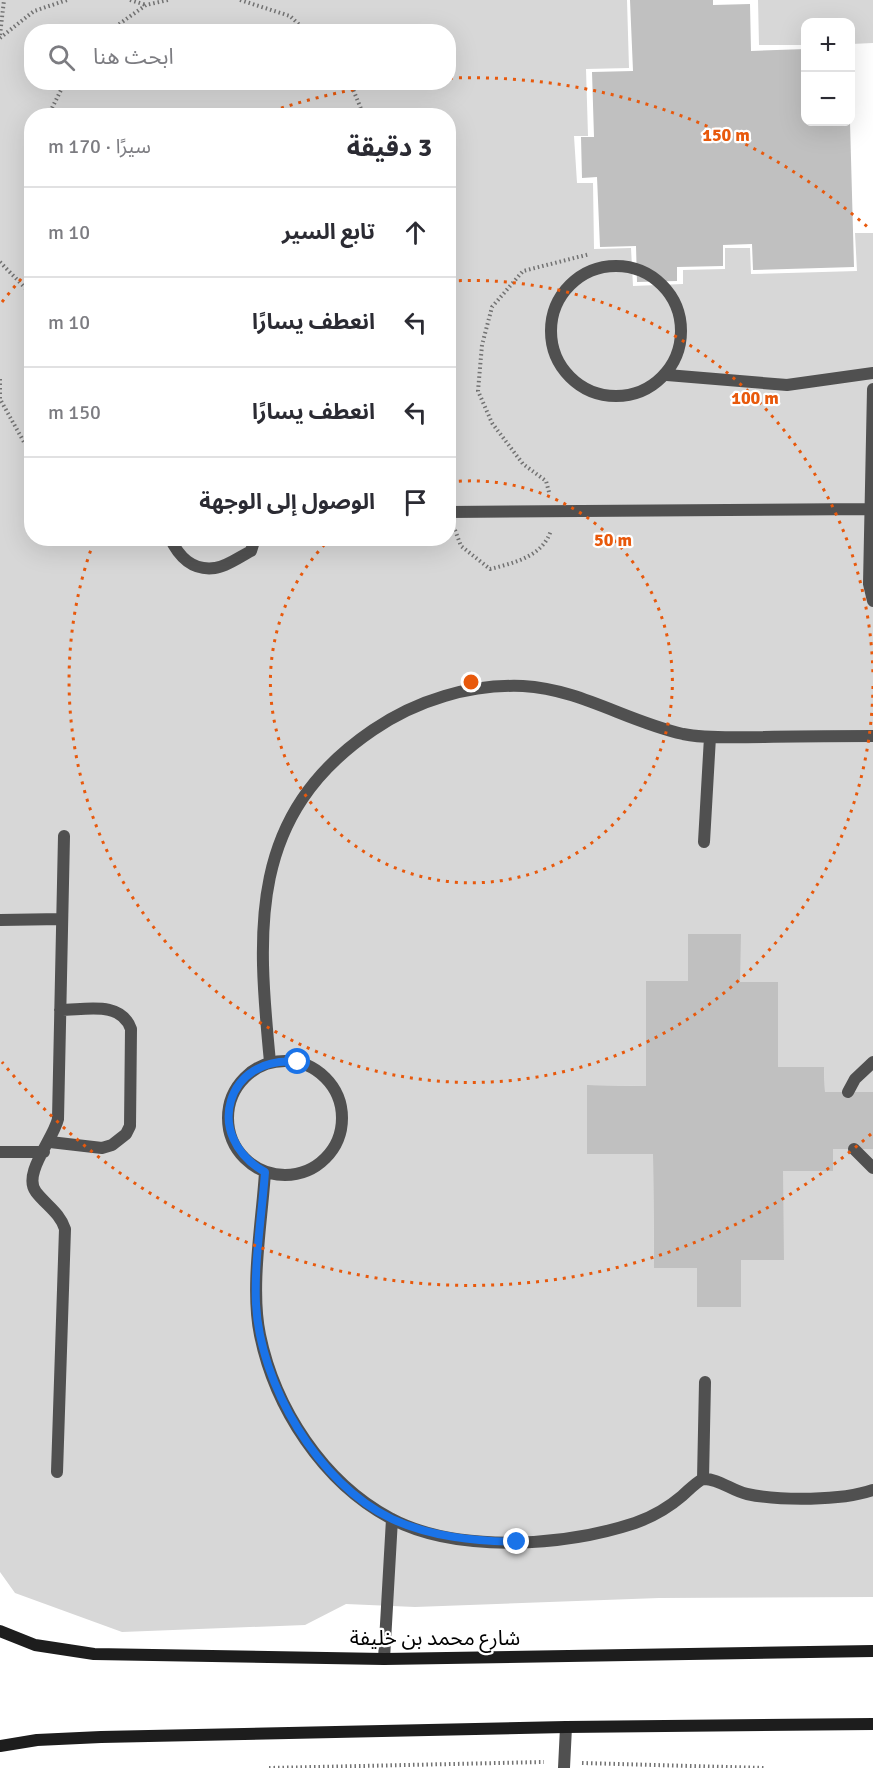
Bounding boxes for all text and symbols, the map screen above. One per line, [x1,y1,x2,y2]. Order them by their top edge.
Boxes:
map controls [801,18,855,126]
button: + [801,18,855,72]
search box [24,24,456,90]
icon: search [45,41,78,74]
text: ابحث هنا [93,43,174,70]
button: − [801,72,855,126]
text: 150 m [702,124,750,146]
text: 3 دقيقة [347,132,432,164]
text: سيرًا · 170 m [48,134,151,159]
icon: ahead [399,216,432,249]
text: تابع السير [282,218,375,245]
text: 10 m [48,220,90,245]
icon: left [399,306,432,339]
text: انعطف يسارًا [252,308,375,335]
text: 10 m [48,310,90,335]
text: 100 m [731,387,779,409]
icon: left [399,396,432,429]
text: انعطف يسارًا [252,398,375,425]
text: 150 m [48,400,101,425]
icon: arrive [399,486,432,519]
text: الوصول إلى الوجهة [199,488,375,515]
text: 50 m [594,529,632,551]
centre of rings [461,672,481,692]
route start [284,1048,310,1074]
route end [503,1528,529,1554]
street label: شارع محمد بن خليفة [350,1625,520,1653]

